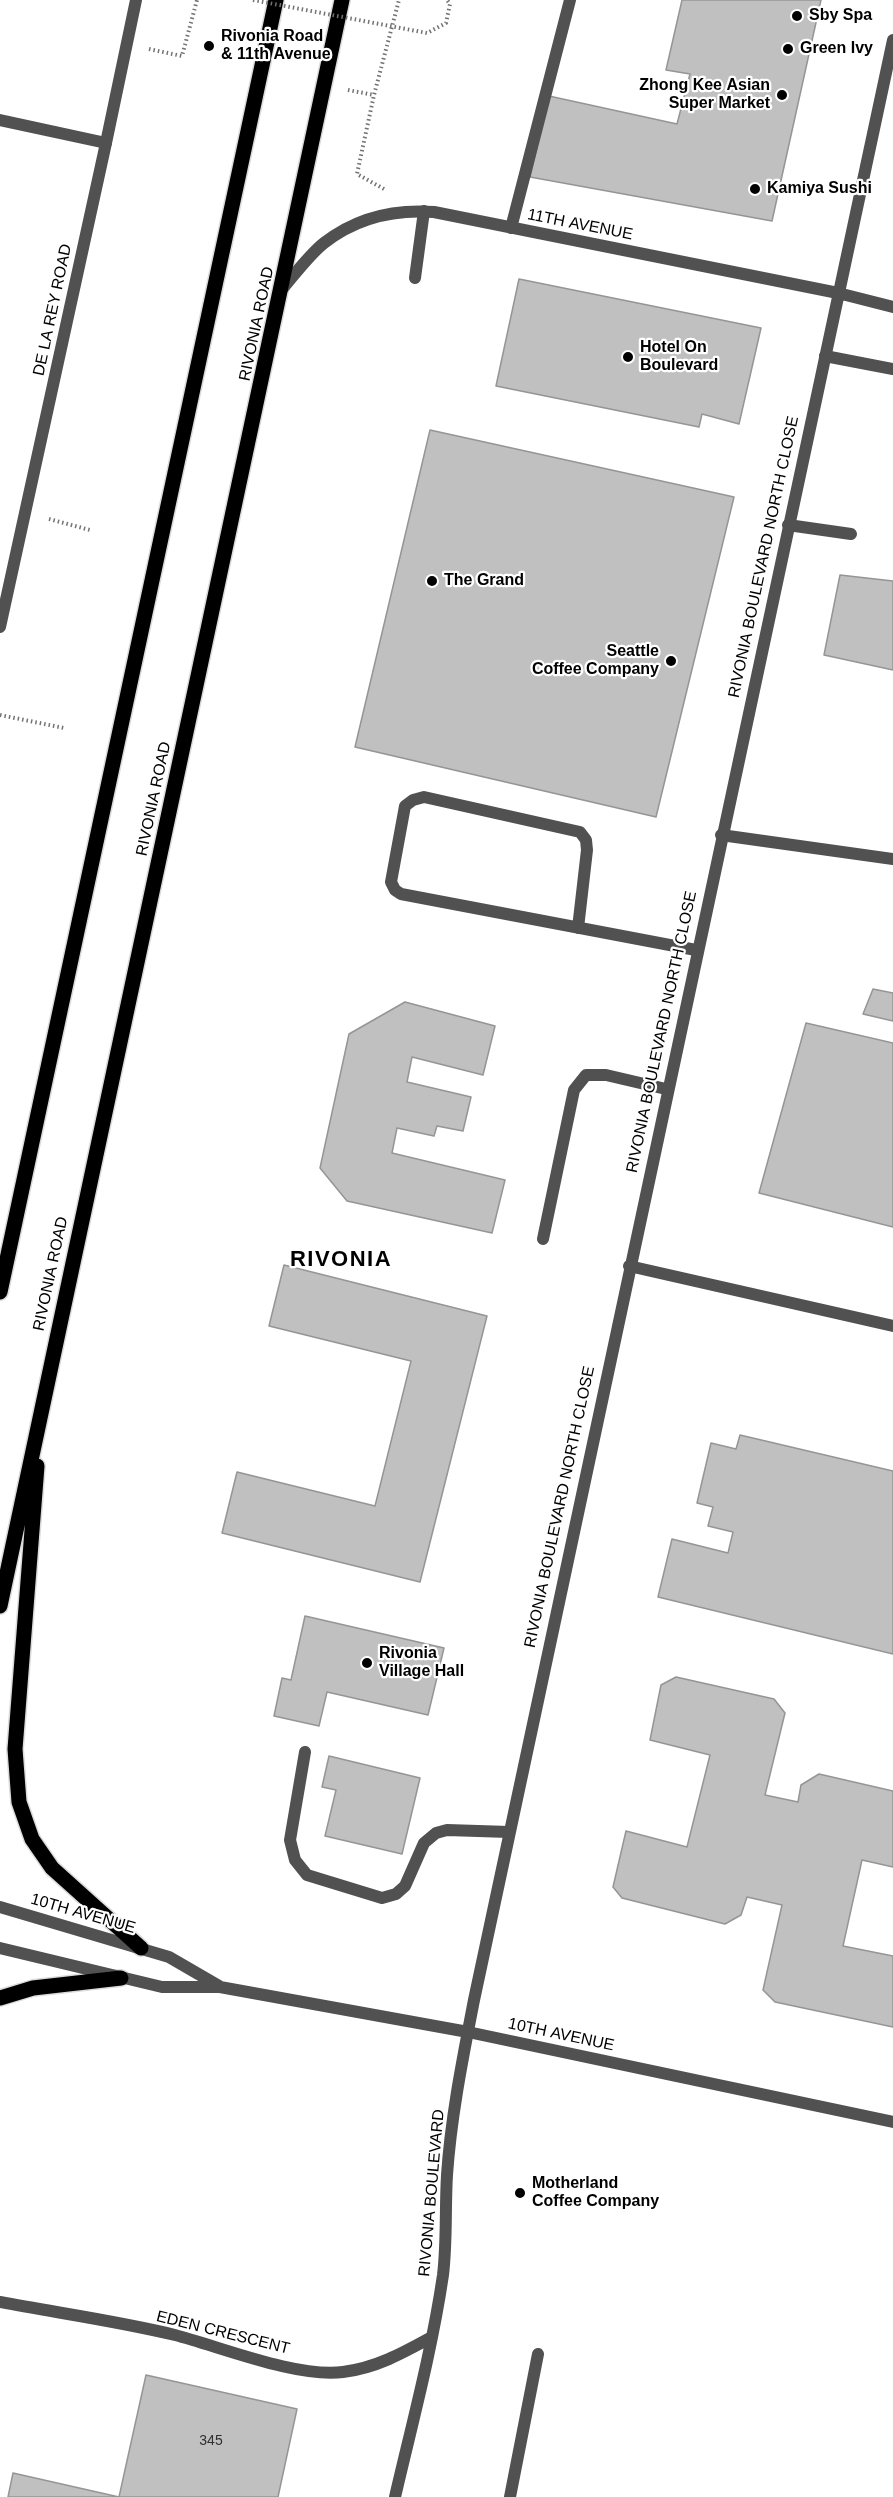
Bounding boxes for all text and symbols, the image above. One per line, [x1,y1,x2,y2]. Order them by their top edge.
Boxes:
place label: Sby Spa [809,6,872,26]
marker: Sby Spa [790,9,804,23]
place label: Rivonia Road & 11th Avenue [221,27,331,65]
marker: Rivonia Road & 11th Avenue [202,39,216,53]
place label: Green Ivy [800,39,873,59]
marker: Green Ivy [781,42,795,56]
place label: Zhong Kee Asian Super Market [639,76,770,114]
marker: Zhong Kee Asian Super Market [775,88,789,102]
place label: Kamiya Sushi [767,179,872,199]
marker: Kamiya Sushi [748,182,762,196]
street label: 11TH AVENUE [526,205,634,245]
street label: DE LA REY ROAD [30,242,76,378]
street label: RIVONIA ROAD [236,265,278,383]
place label: Hotel On Boulevard [640,338,718,376]
marker: Hotel On Boulevard [621,350,635,364]
street label: RIVONIA BOULEVARD NORTH CLOSE [725,414,803,700]
place label: The Grand [444,571,524,591]
marker: The Grand [425,574,439,588]
place label: Seattle Coffee Company [532,642,659,680]
marker: Seattle Coffee Company [664,654,678,668]
street label: RIVONIA ROAD [133,740,175,858]
street label: RIVONIA BOULEVARD NORTH CLOSE [623,889,701,1175]
street label: RIVONIA ROAD [30,1215,72,1333]
district label: RIVONIA [290,1247,392,1273]
street label: RIVONIA BOULEVARD NORTH CLOSE [521,1364,599,1650]
place label: Rivonia Village Hall [379,1644,464,1682]
marker: Rivonia Village Hall [360,1656,374,1670]
street label: 10TH AVENUE [28,1890,138,1938]
street label: 10TH AVENUE [506,2014,616,2056]
street label: RIVONIA BOULEVARD [415,2109,449,2277]
place label: Motherland Coffee Company [532,2174,659,2212]
marker: Motherland Coffee Company [513,2186,527,2200]
street label: EDEN CRESCENT [154,2307,292,2359]
house number: 345 [199,2433,223,2449]

